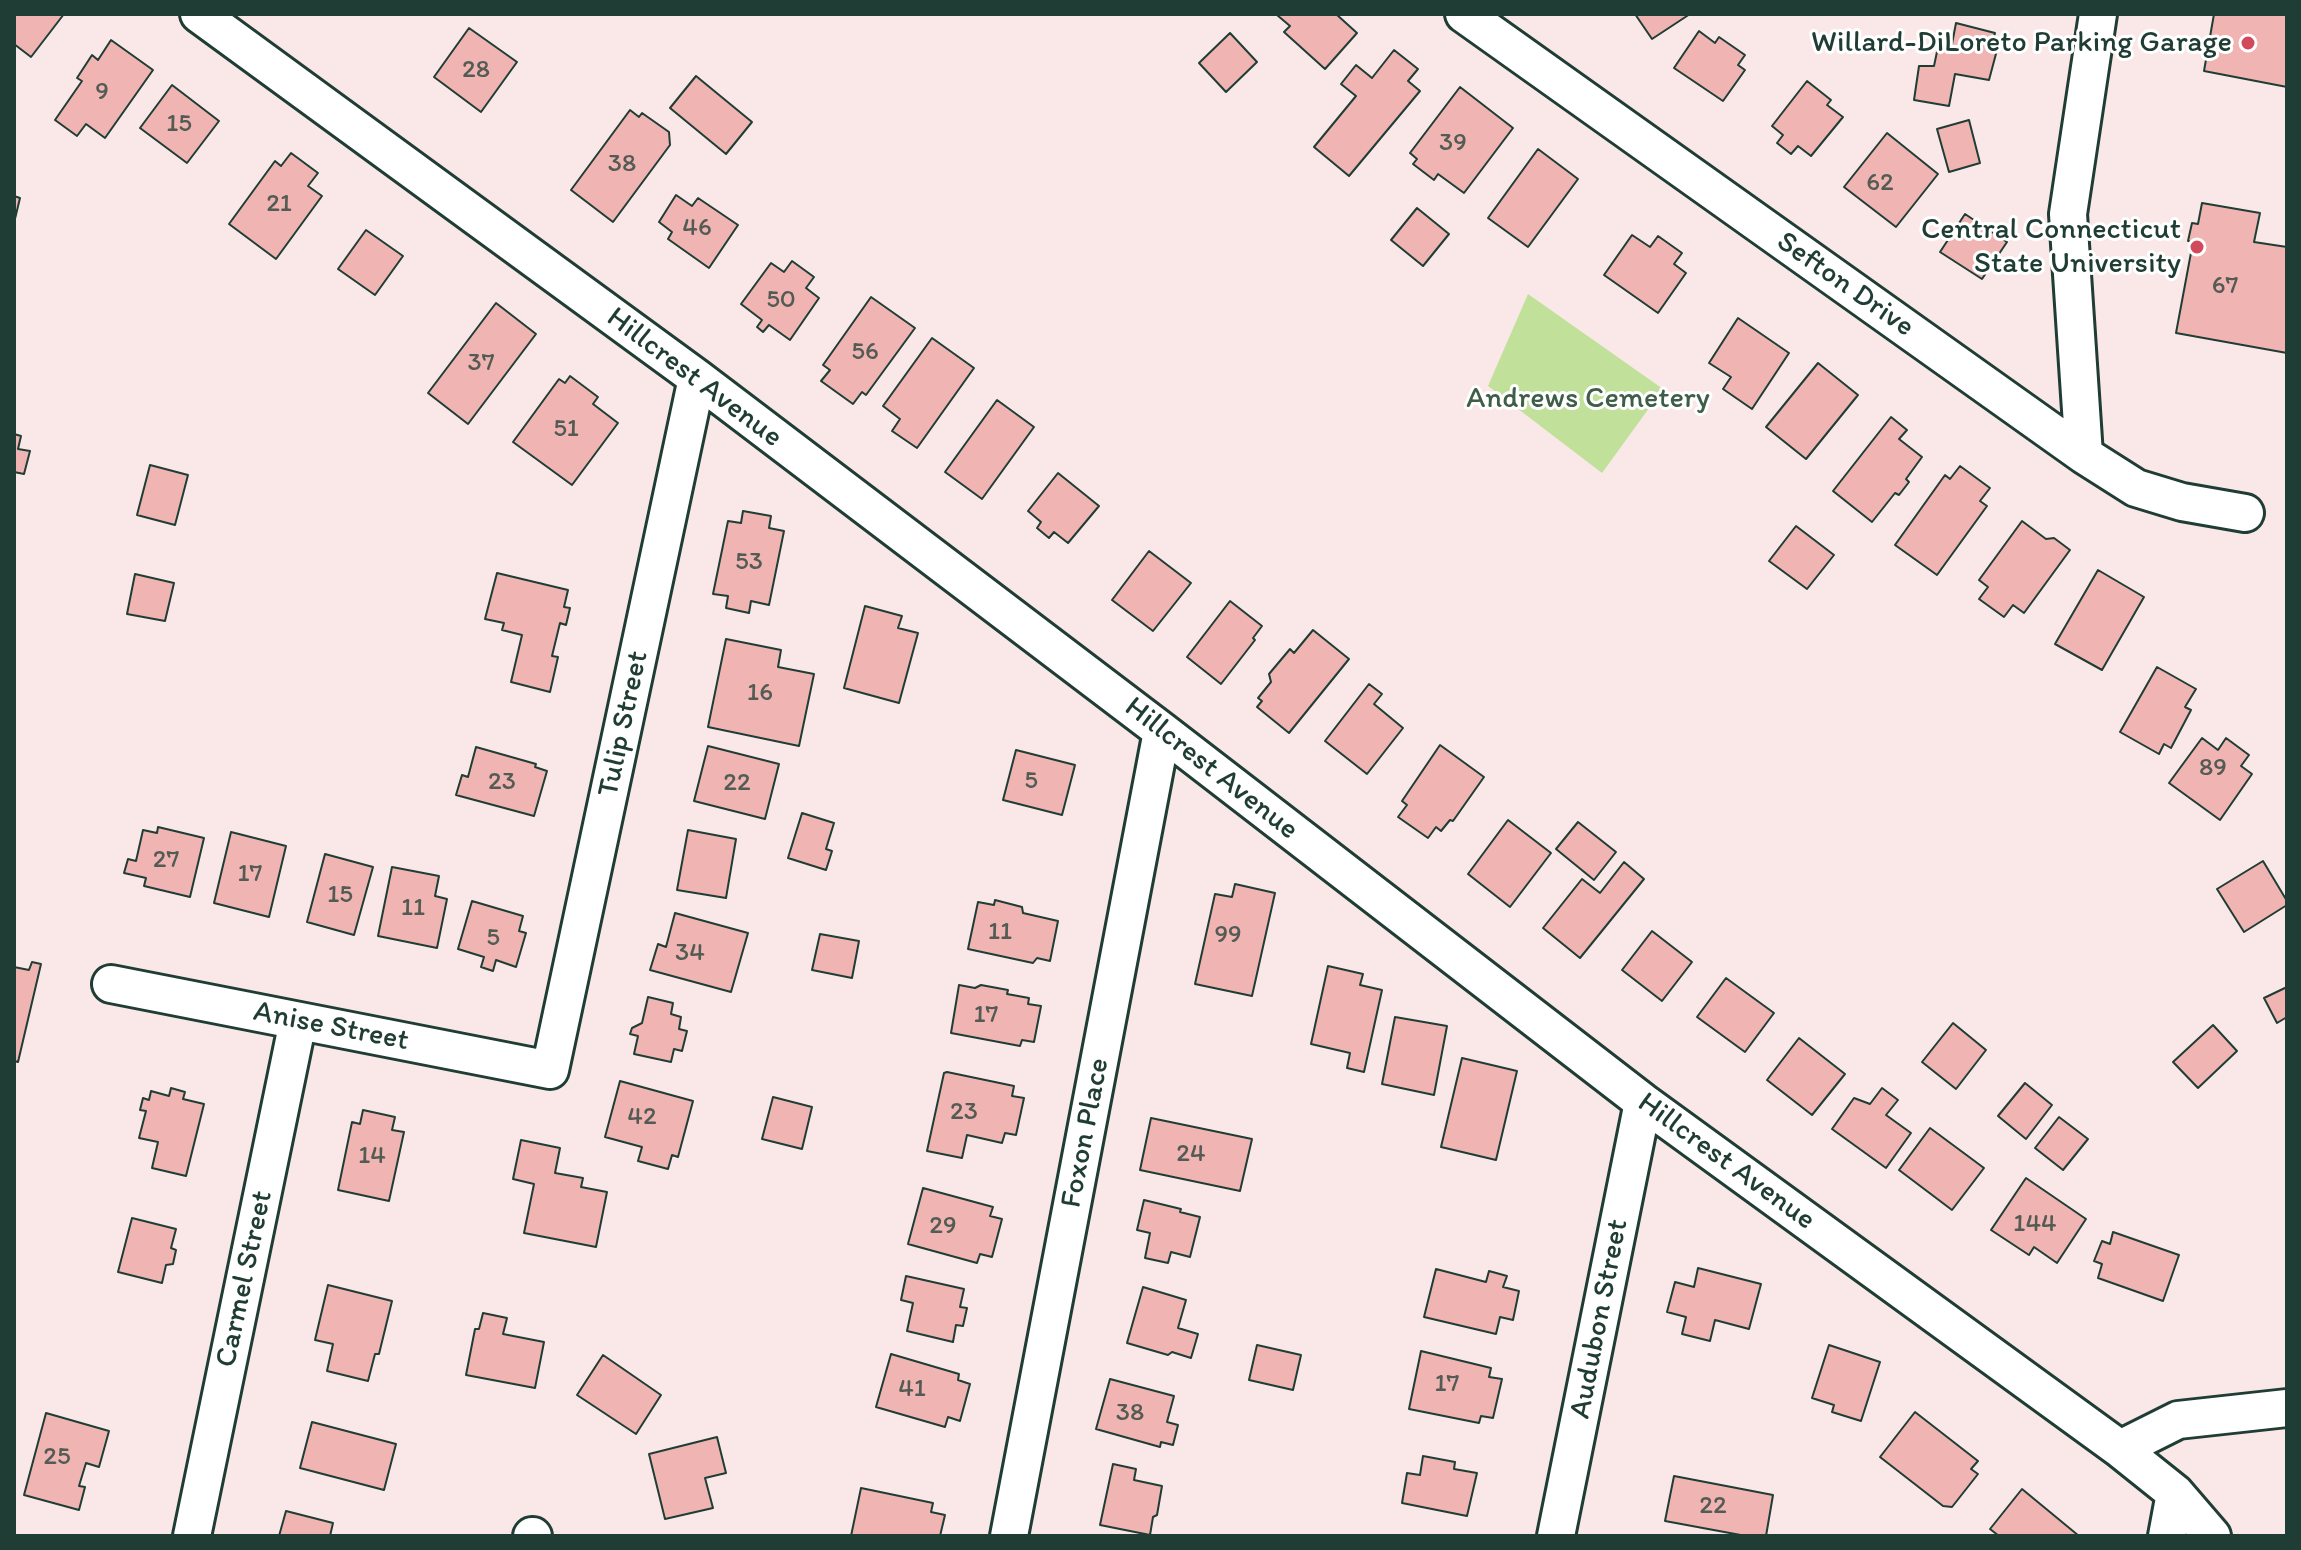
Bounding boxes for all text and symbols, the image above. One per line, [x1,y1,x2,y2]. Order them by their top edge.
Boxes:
place label: Willard-DiLoreto Parking Garage [1811,25,2232,61]
marker: Willard-DiLoreto Parking Garage [2239,34,2257,52]
house number: 28 [462,54,490,86]
house number: 9 [95,76,109,108]
house number: 15 [166,108,192,140]
house number: 39 [1439,127,1467,159]
house number: 38 [608,148,636,180]
house number: 62 [1866,167,1894,199]
house number: 21 [266,188,292,220]
house number: 46 [682,212,712,244]
place label: Central Connecticut State University [1921,212,2181,282]
street label: Sefton Drive [1769,224,1921,346]
marker: Central Connecticut State University [2188,238,2206,256]
house number: 67 [2212,270,2238,302]
house number: 50 [766,284,796,316]
street label: Hillcrest Avenue [599,300,789,456]
house number: 56 [851,336,879,368]
house number: 37 [467,347,495,379]
park label: Andrews Cemetery [1466,381,1710,417]
house number: 51 [553,413,579,445]
house number: 53 [735,546,763,578]
street label: Tulip Street [591,648,657,800]
house number: 16 [747,677,773,709]
street label: Hillcrest Avenue [1117,690,1305,848]
house number: 89 [2199,752,2227,784]
house number: 5 [1024,765,1038,797]
house number: 23 [488,766,516,798]
house number: 22 [723,767,751,799]
house number: 27 [153,844,179,876]
house number: 17 [238,858,262,890]
house number: 15 [327,879,353,911]
house number: 11 [401,892,425,924]
house number: 11 [988,916,1012,948]
house number: 99 [1214,919,1242,951]
house number: 5 [486,922,500,954]
house number: 34 [675,937,705,969]
street label: Anise Street [250,994,412,1060]
house number: 17 [974,999,998,1031]
street label: Foxon Place [1054,1055,1118,1211]
street label: Hillcrest Avenue [1630,1085,1822,1239]
house number: 23 [950,1096,978,1128]
house number: 42 [627,1101,657,1133]
house number: 24 [1176,1138,1206,1170]
house number: 14 [358,1140,386,1172]
street label: Carmel Street [209,1187,281,1371]
house number: 144 [2013,1208,2057,1240]
house number: 29 [929,1210,957,1242]
street label: Audubon Street [1563,1216,1637,1422]
house number: 17 [1435,1368,1459,1400]
house number: 41 [898,1373,926,1405]
house number: 38 [1116,1397,1144,1429]
house number: 25 [43,1441,71,1473]
house number: 22 [1699,1490,1727,1522]

